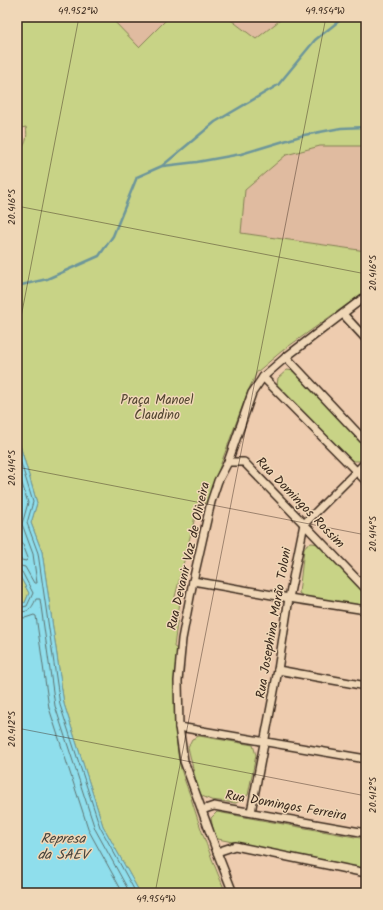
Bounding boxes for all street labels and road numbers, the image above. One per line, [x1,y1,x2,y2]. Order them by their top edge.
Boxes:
street label: Rua Domingos Rossim [251,452,349,554]
street label: Rua Devanir Vaz de Oliveira [162,480,216,632]
street label: Rua Josephina Marão Toloni [250,545,298,700]
street label: Rua Domingos Ferreira [224,785,348,827]

